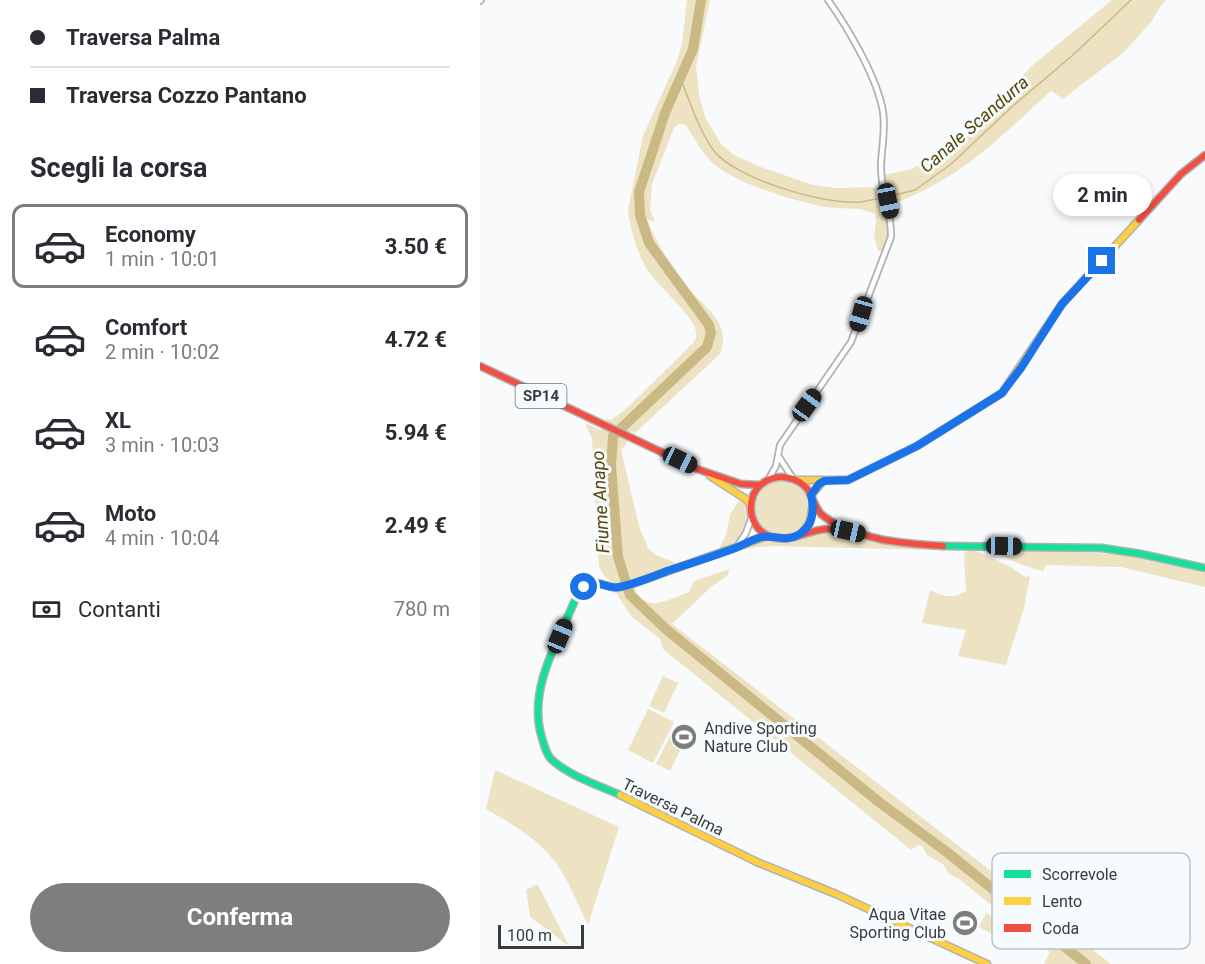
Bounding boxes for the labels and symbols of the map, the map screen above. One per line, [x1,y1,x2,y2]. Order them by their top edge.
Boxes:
water label: Canale Scandurra [915,71,1033,177]
callout: 2 min [1052,174,1152,216]
car [876,182,900,220]
route end [1088,247,1115,274]
car [847,294,875,334]
road number: SP14 [516,384,566,408]
car [789,385,825,425]
car [660,444,700,476]
water label: Fiume Anapo [587,450,613,554]
car [828,518,868,544]
car [986,537,1022,555]
route start [570,573,597,600]
car [545,616,575,656]
place label: Andive Sporting Nature Club [704,719,817,756]
sports icon: Andive Sporting Nature Club [669,722,699,752]
street label: Traversa Palma [619,774,727,840]
legend [992,853,1190,949]
text: Scorrevole [1042,865,1117,884]
text: Lento [1042,892,1082,911]
place label: Aqua Vitae Sporting Club [850,905,946,942]
sports icon: Aqua Vitae Sporting Club [950,908,980,938]
text: Coda [1042,919,1079,938]
scale bar [498,922,584,950]

